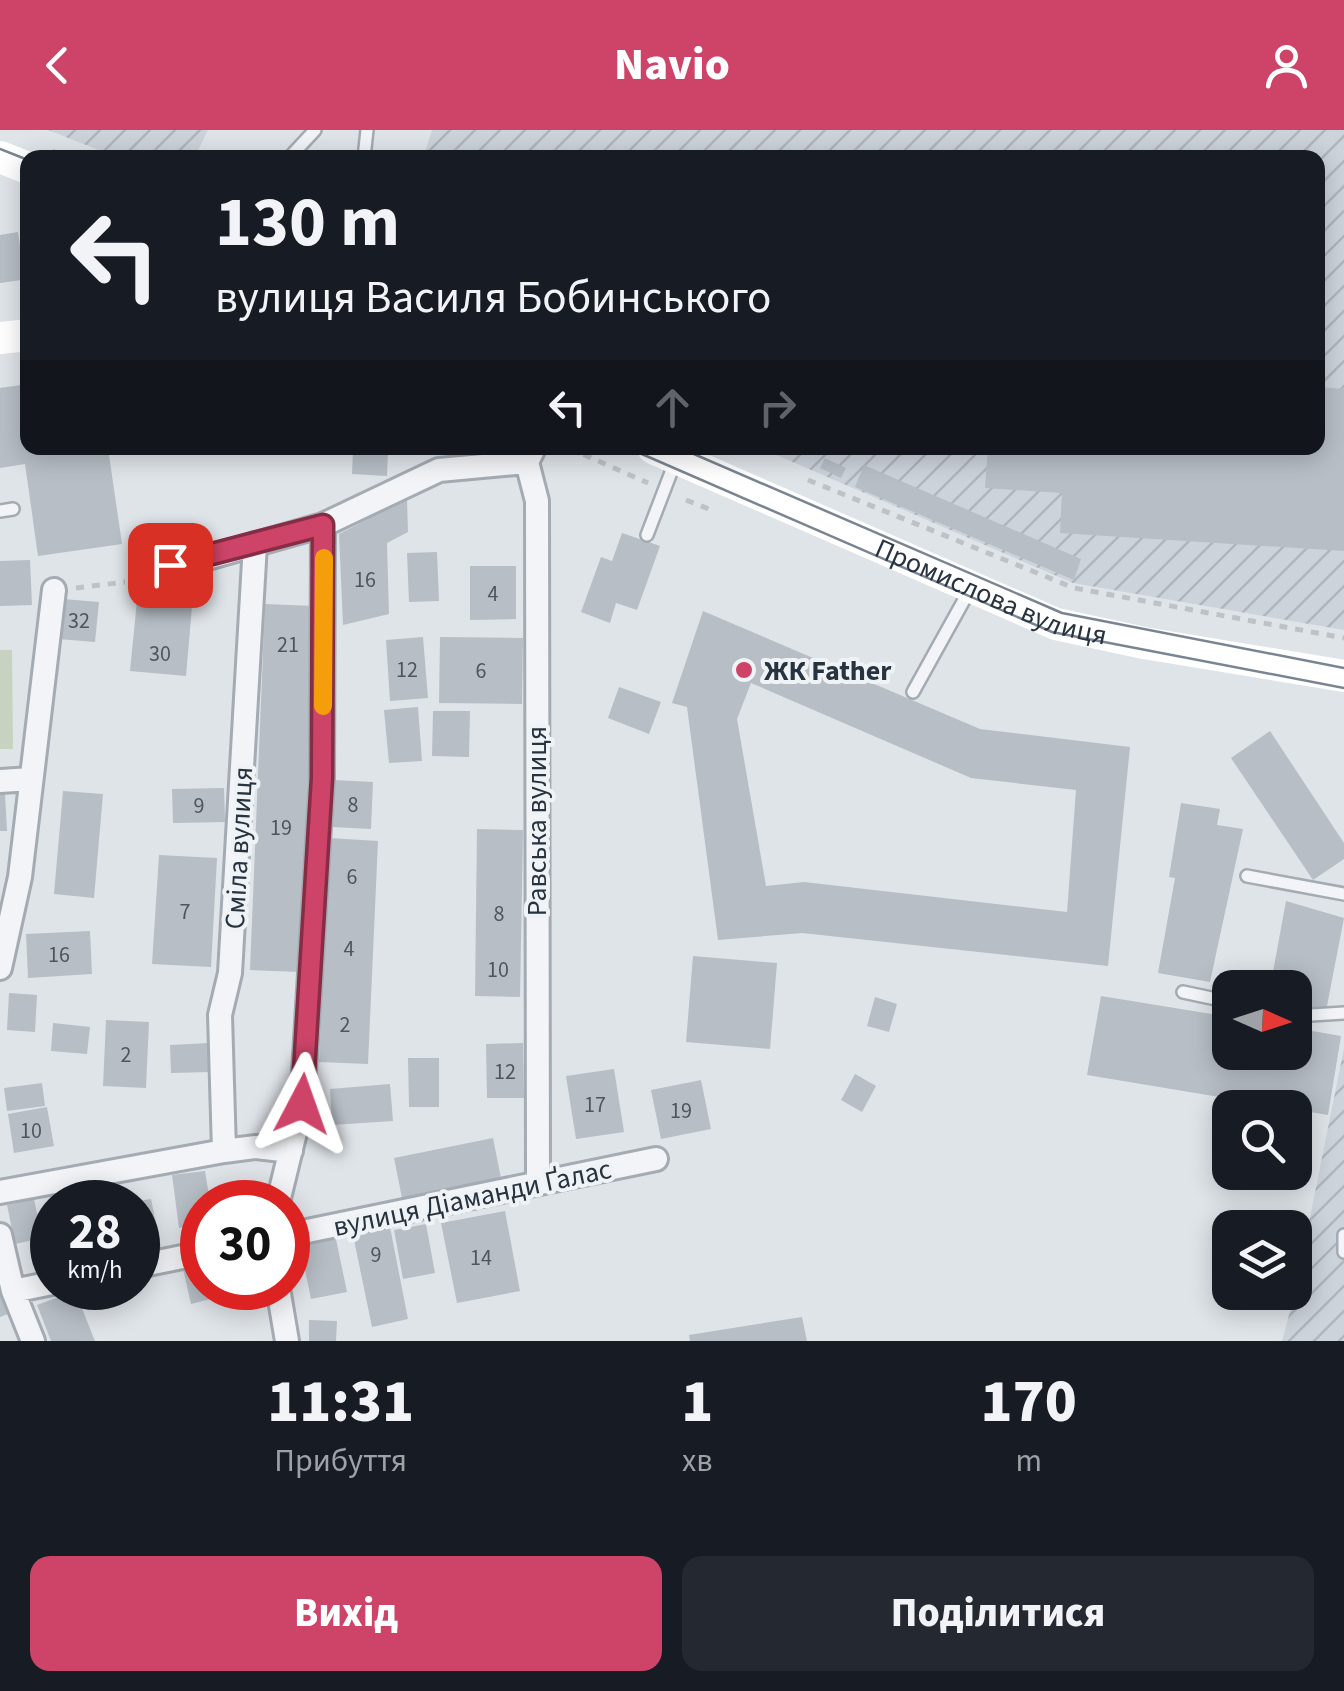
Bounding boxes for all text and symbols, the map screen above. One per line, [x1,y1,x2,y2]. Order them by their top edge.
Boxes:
text: Navio [614,33,730,97]
icon: back [30,38,85,93]
icon: person [1259,38,1314,93]
text: 130 m [215,173,400,273]
icon: left [50,190,180,320]
text: вулиця Василя Бобинського [215,266,771,330]
icon: left [540,380,595,435]
icon: ahead [645,380,700,435]
icon: right [750,380,805,435]
pin [128,523,213,608]
street label: Промислова вулиця [869,528,1111,655]
icon: arrive [143,538,198,593]
house number: 16 [354,564,376,596]
house number: 4 [488,578,499,610]
house number: 32 [68,605,90,637]
house number: 21 [277,629,299,661]
house number: 30 [149,638,171,670]
place label: ЖК Father [764,651,892,691]
house number: 12 [396,654,418,686]
house number: 6 [476,655,487,687]
marker: ЖК Father [733,659,755,681]
street label: Равська вулиця [517,726,557,916]
street label: Сміла вулиця [215,766,263,930]
house number: 8 [348,789,359,821]
house number: 9 [194,790,204,822]
house number: 19 [270,812,292,844]
house number: 6 [347,861,358,893]
house number: 7 [180,896,191,928]
house number: 8 [494,898,505,930]
house number: 4 [344,933,355,965]
house number: 16 [48,939,70,971]
house number: 10 [487,954,509,986]
north arrow [1212,970,1312,1070]
map controls [1212,970,1312,1310]
house number: 2 [340,1009,350,1041]
house number: 2 [121,1039,131,1071]
position arrow [250,1052,354,1156]
house number: 12 [494,1056,516,1088]
house number: 17 [584,1089,606,1121]
button: search [1212,1090,1312,1190]
house number: 19 [670,1095,692,1127]
house number: 10 [20,1115,42,1147]
street label: вулиця Діаманди Ґалас [329,1149,615,1247]
speed limit sign: 30 [180,1180,310,1310]
text: 28 [69,1197,121,1268]
button: layers [1212,1210,1312,1310]
house number: 9 [371,1239,381,1271]
house number: 14 [470,1242,492,1274]
text: km/h [67,1252,123,1288]
text: 11:31 [267,1360,414,1445]
text: 1 [681,1360,713,1445]
text: 170 [981,1360,1077,1445]
text: Прибуття [274,1438,407,1484]
text: хв [682,1438,713,1484]
text: m [1015,1438,1042,1484]
button: Вихід [30,1556,662,1671]
button: Поділитися [682,1556,1314,1671]

